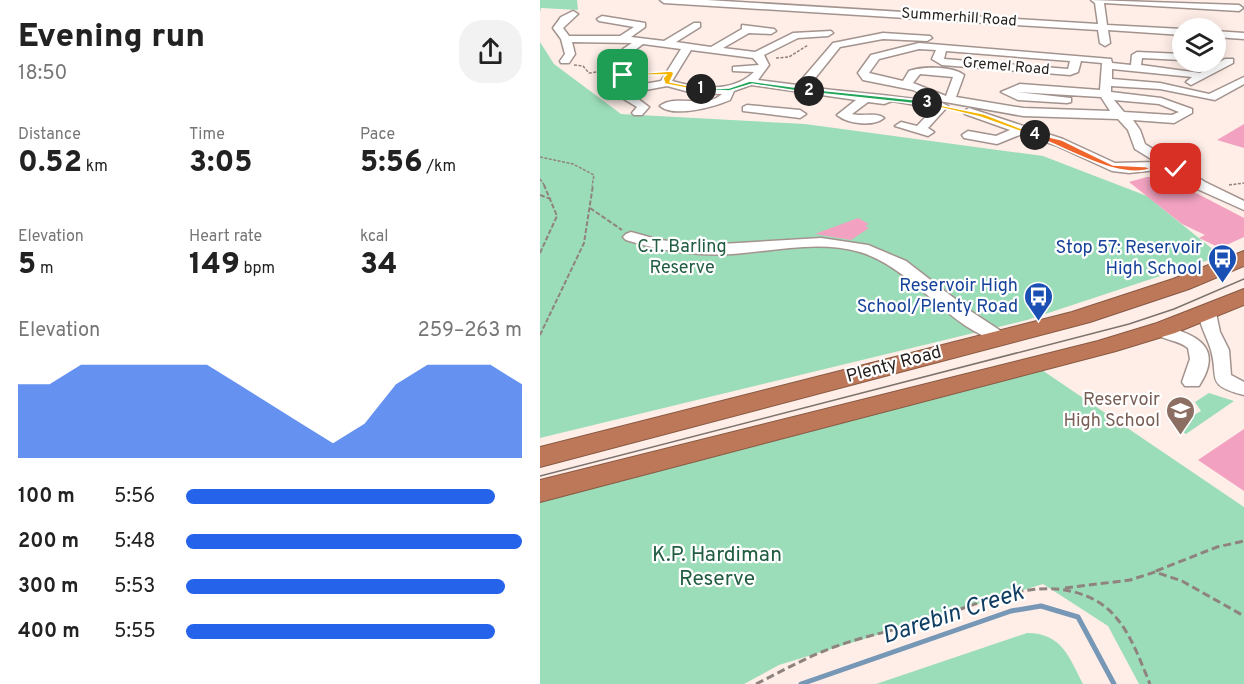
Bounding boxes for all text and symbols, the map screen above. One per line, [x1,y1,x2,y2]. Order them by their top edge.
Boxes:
street label: Summerhill Road [901,4,1017,32]
text: Evening run [18,17,205,59]
map controls [1172,18,1226,72]
button: layers [1172,18,1226,72]
button: share [459,20,522,83]
pin [597,49,648,100]
street label: Gremel Road [962,54,1050,80]
icon: arrive [606,58,639,91]
text: 18:50 [18,61,67,87]
pin: 1 [686,74,716,104]
pin: 2 [794,76,824,106]
text: 1 [698,79,704,99]
text: 2 [804,81,814,101]
pin: 3 [912,88,942,118]
text: 3 [922,93,932,113]
pin: 4 [1020,120,1050,150]
text: Distance [18,125,81,145]
text: Time [189,125,225,145]
text: Pace [360,125,395,145]
text: 4 [1030,125,1040,145]
pin [1150,143,1201,194]
text: 0.52 [18,145,82,182]
text: 3:05 [189,145,253,182]
text: 5:56 [360,145,423,182]
icon: check [1159,152,1192,185]
text: km [82,157,108,177]
text: /km [423,157,456,177]
text: Elevation [18,227,84,247]
text: Heart rate [189,227,262,247]
text: kcal [360,227,388,247]
park label: C.T. Barling Reserve [637,236,727,280]
place label: Stop 57: Reservoir High School [1055,237,1202,281]
bus stop icon: Stop 57: Reservoir High School [1207,242,1239,284]
text: 5 [18,247,36,284]
text: 149 [189,247,240,284]
text: 34 [360,247,397,284]
text: m [36,259,54,279]
text: bpm [240,259,275,279]
place label: Reservoir High School/Plenty Road [857,275,1018,319]
bus stop icon: Reservoir High School/Plenty Road [1023,280,1055,322]
text: Elevation [18,318,100,344]
text: 259–263 m [418,318,522,344]
street label: Plenty Road [844,341,944,389]
place label: Reservoir High School [1063,389,1160,433]
school or university icon: Reservoir High School [1165,394,1197,436]
text: 100 m [18,484,75,510]
text: 5:56 [114,484,155,510]
text: 200 m [18,529,79,555]
text: 5:48 [114,529,156,555]
park label: K.P. Hardiman Reserve [652,542,782,593]
text: 300 m [18,574,79,600]
text: 5:53 [114,574,155,600]
water label: Darebin Creek [879,578,1028,652]
text: 400 m [18,619,80,645]
text: 5:55 [114,619,156,645]

